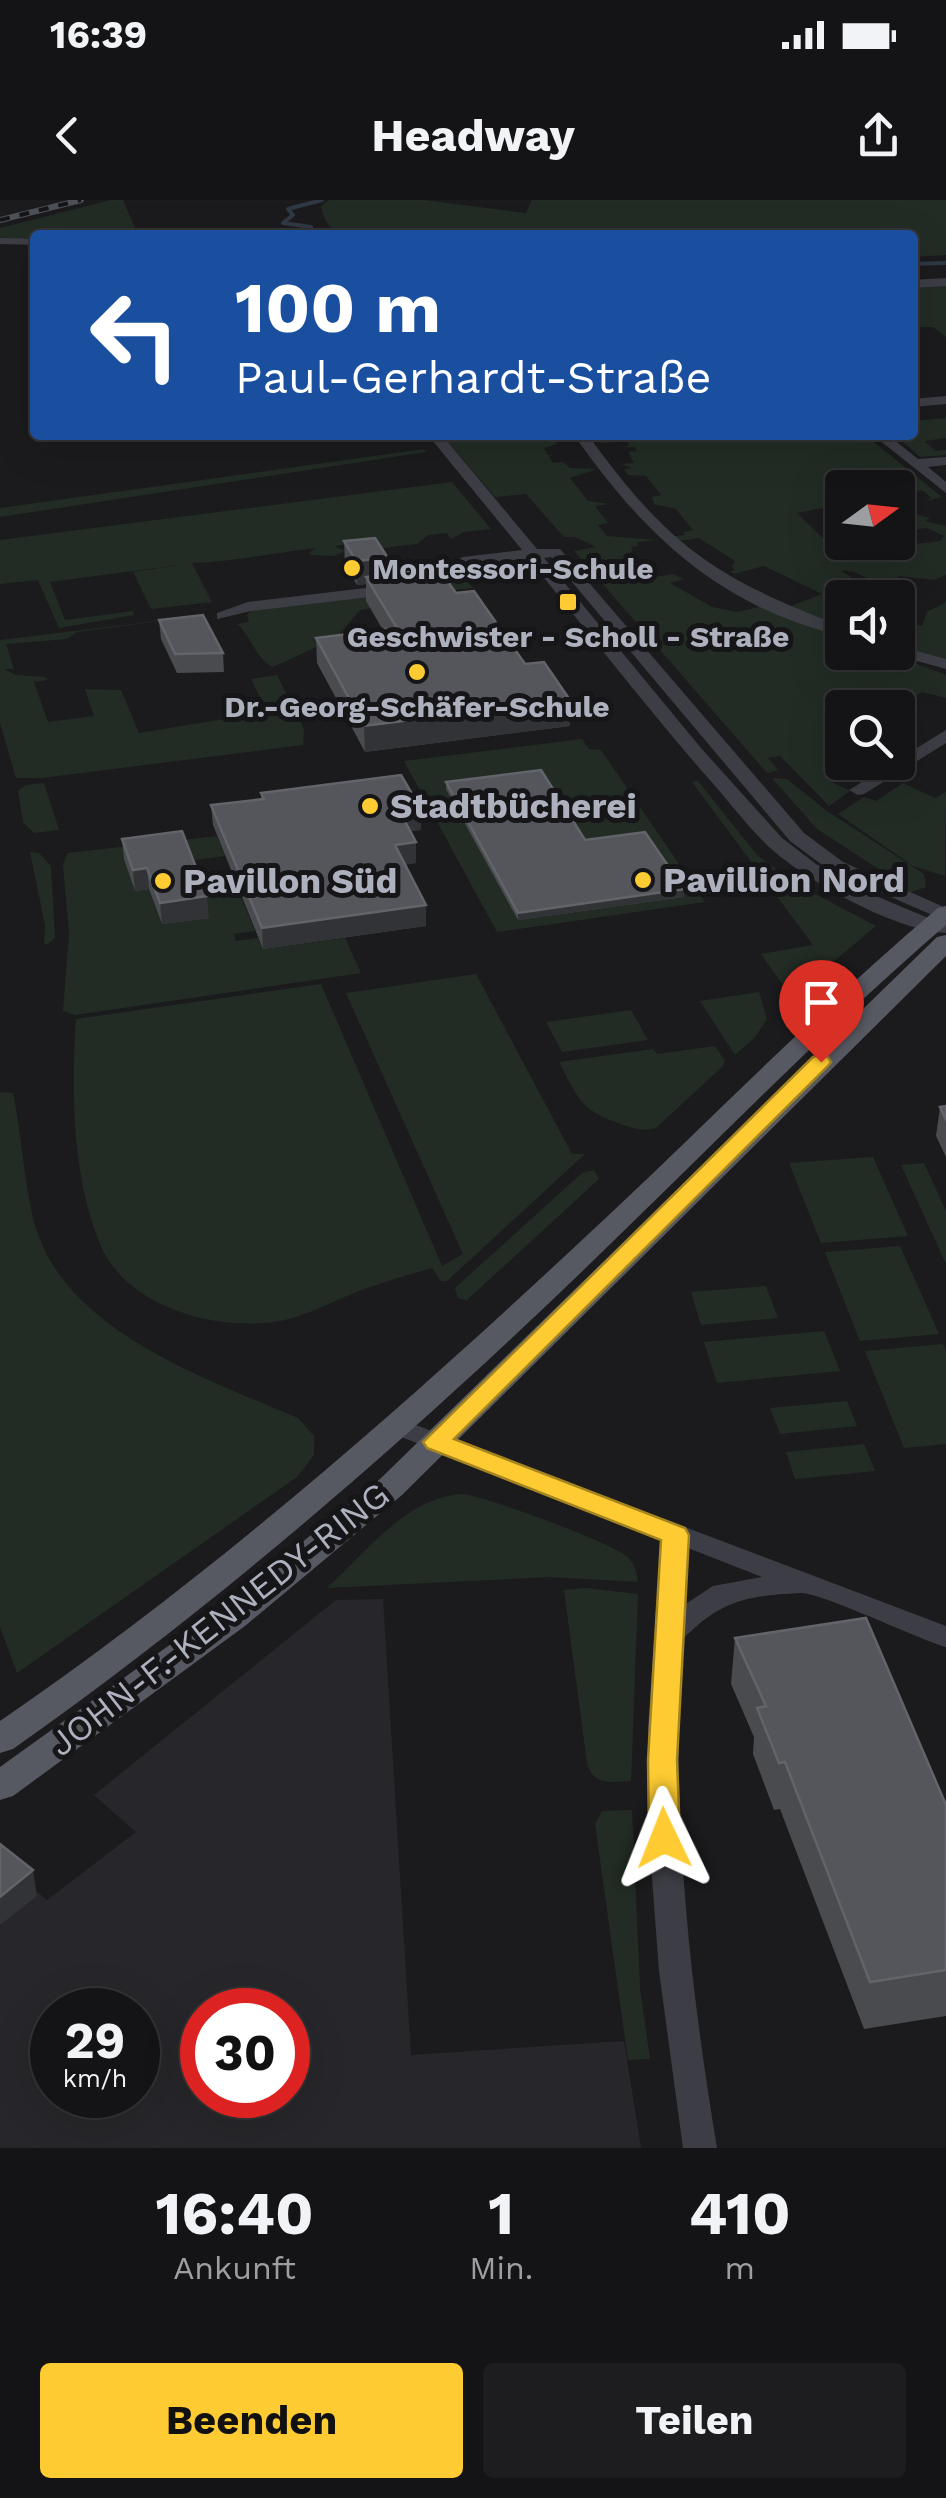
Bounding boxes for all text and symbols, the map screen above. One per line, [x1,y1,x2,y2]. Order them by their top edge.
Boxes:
text: 16:39 [50,13,147,57]
icon: back [40,108,95,163]
icon: share [851,108,906,163]
text: Headway [371,109,575,162]
text: 100 m [235,267,441,349]
icon: left [70,270,200,400]
text: Paul-Gerhardt-Straße [235,351,711,404]
north arrow [825,470,915,560]
map controls [825,470,915,780]
place label: Montessori-Schule [372,551,654,586]
marker: Montessori-Schule [341,557,363,579]
button: sound [825,580,915,670]
marker: Geschwister - Scholl - Straße [557,591,579,613]
place label: Geschwister - Scholl - Straße [347,619,789,654]
marker: Dr.-Georg-Schäfer-Schule [406,661,428,683]
place label: Dr.-Georg-Schäfer-Schule [224,689,610,724]
button: search [825,690,915,780]
place label: Stadtbücherei [390,785,637,827]
marker: Stadtbücherei [359,795,381,817]
place label: Pavillion Nord [663,859,905,901]
place label: Pavillon Süd [183,860,397,902]
marker: Pavillion Nord [632,869,654,891]
marker: Pavillon Süd [152,870,174,892]
pin [779,960,864,1063]
icon: arrive [794,975,849,1030]
street label: JOHN-F.-KENNEDY-RING [41,1473,397,1765]
position arrow [612,1786,716,1890]
speed limit sign: 30 [180,1988,310,2118]
text: 29 [65,2011,125,2070]
text: km/h [63,2064,127,2093]
text: 16:40 [155,2178,314,2249]
text: 1 [488,2178,514,2249]
text: 410 [689,2178,791,2249]
text: Ankunft [173,2249,296,2287]
text: Min. [469,2249,533,2287]
text: m [724,2249,755,2287]
button: Beenden [40,2363,463,2478]
button: Teilen [483,2363,906,2478]

